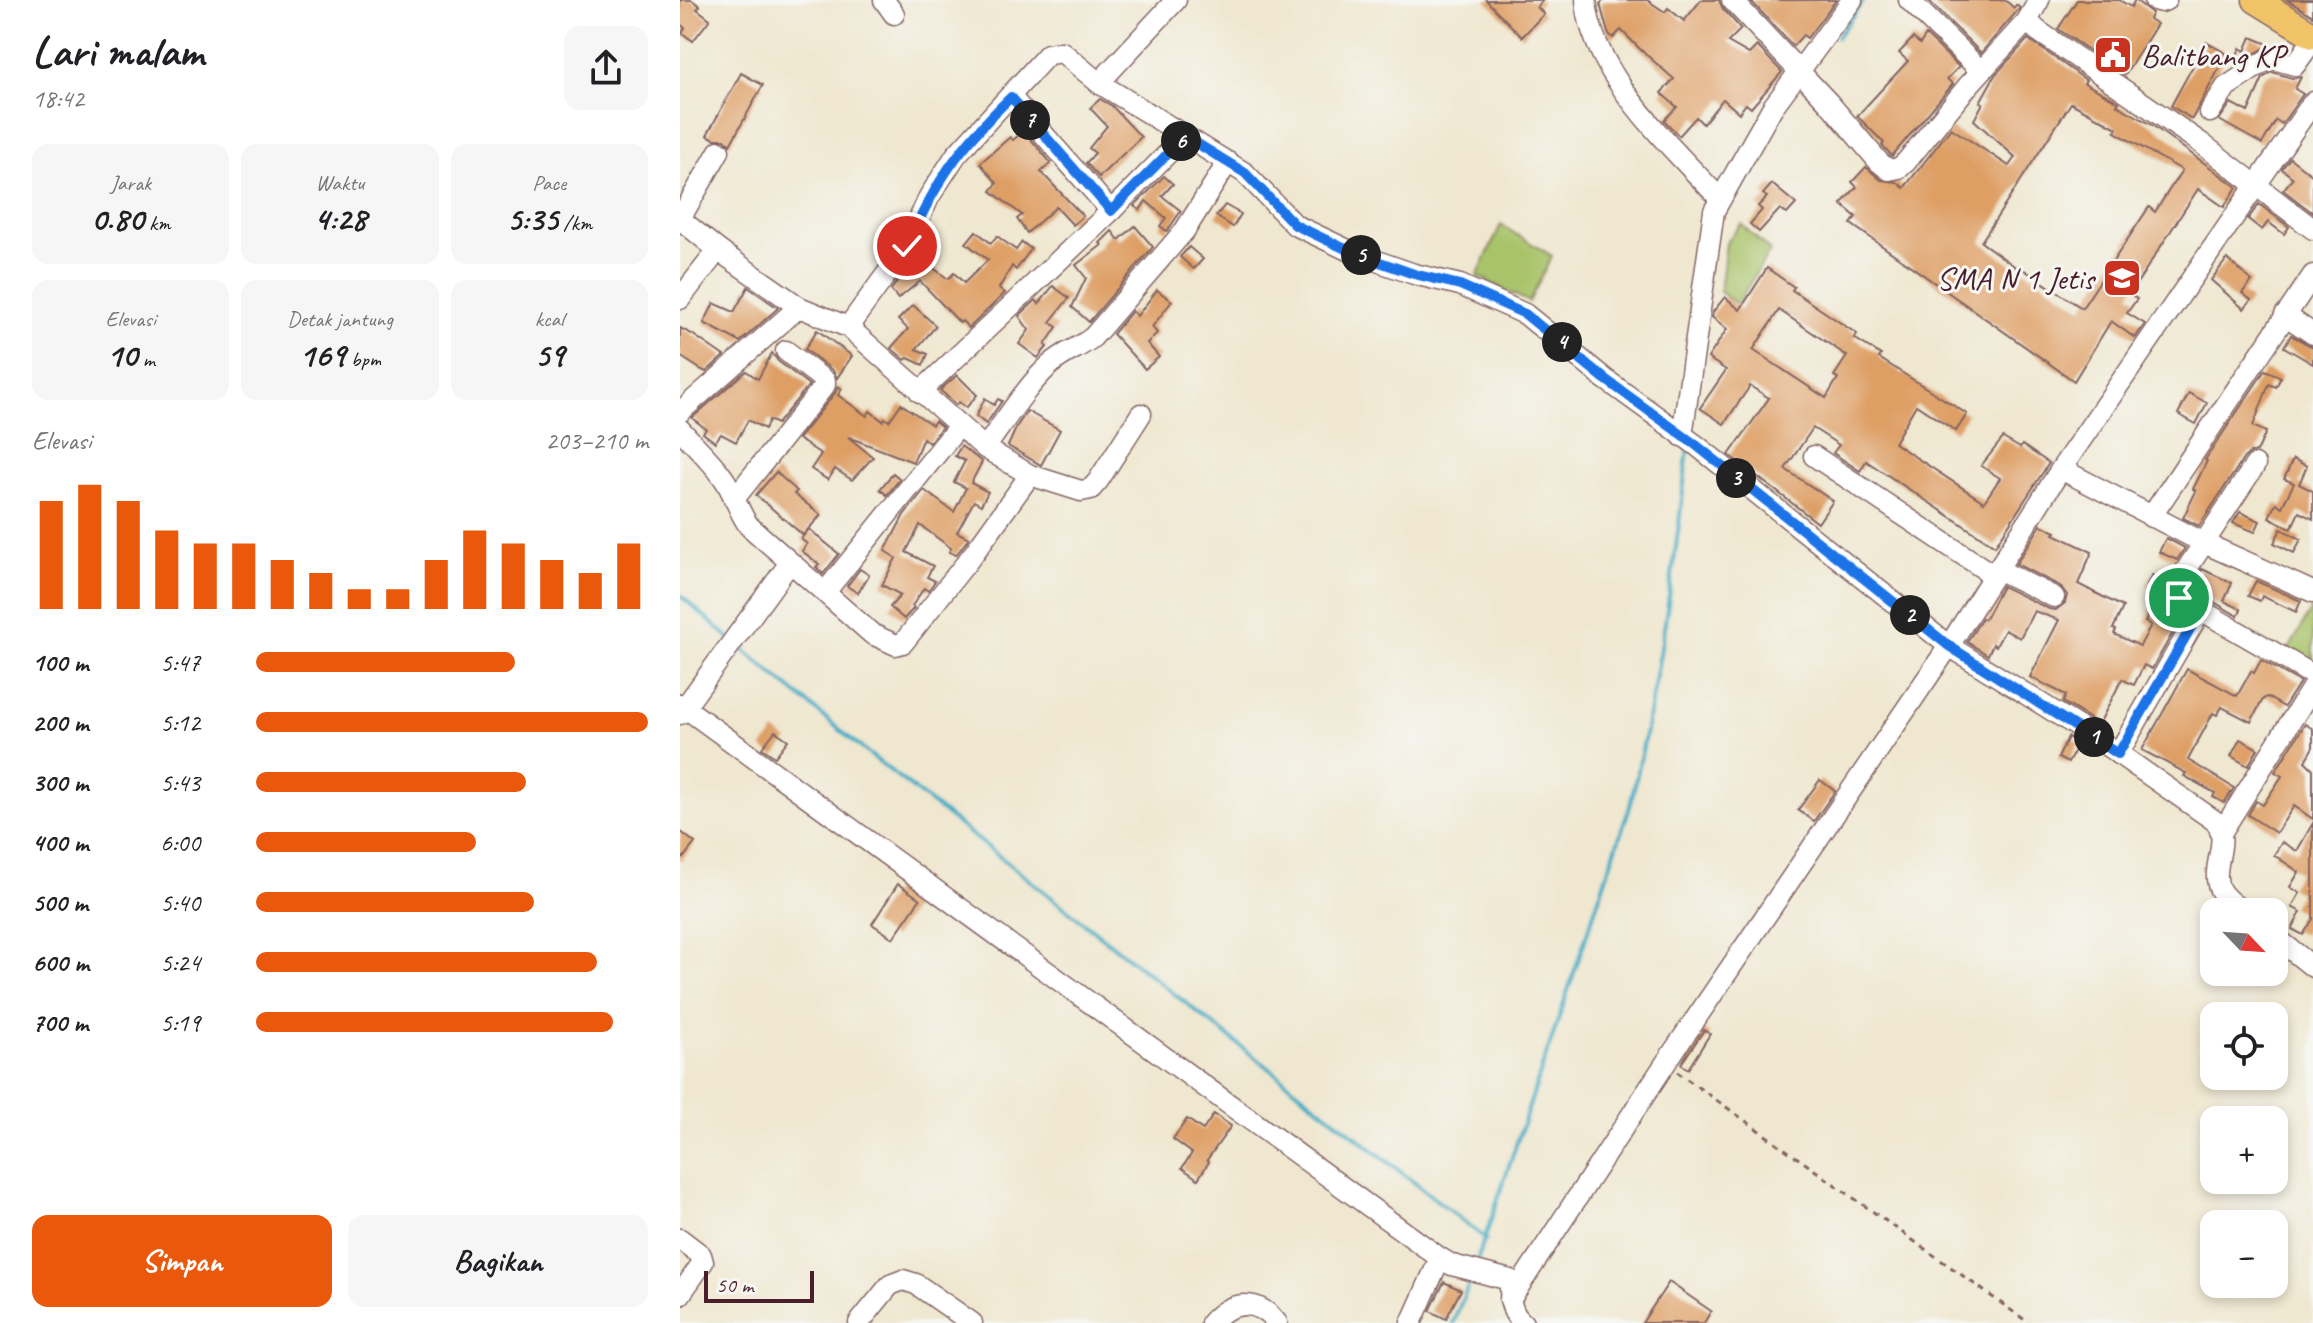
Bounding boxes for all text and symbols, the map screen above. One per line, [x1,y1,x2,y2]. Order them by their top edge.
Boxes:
text: Lari malam [32,24,203,79]
button: share [564,26,648,110]
public building icon: Balitbang KP [2092,34,2134,76]
place label: Balitbang KP [2141,35,2289,76]
text: 18:42 [32,82,84,115]
pin: 7 [1010,100,1050,140]
text: 7 [1025,106,1035,134]
pin: 6 [1161,121,1201,161]
text: 6 [1176,127,1186,155]
text: Jarak [110,169,151,197]
text: Waktu [316,169,364,197]
text: Pace [532,169,566,197]
text: 0.80 [91,197,144,240]
text: 4:28 [314,197,366,240]
text: 5:35 [507,197,558,240]
text: km [144,209,170,237]
text: /km [558,209,592,237]
pin [873,212,941,280]
icon: check [885,224,929,268]
pin: 5 [1341,235,1381,275]
text: 5 [1356,241,1366,269]
school or university icon: SMA N 1 Jetis [2101,257,2143,299]
place label: SMA N 1 Jetis [1937,258,2096,299]
text: Elevasi [106,305,156,333]
text: Detak jantung [287,305,393,333]
text: kcal [535,305,564,333]
pin: 4 [1542,322,1582,362]
text: 4 [1557,328,1567,356]
text: 10 [107,333,137,376]
text: 169 [299,333,345,376]
text: 59 [534,333,564,376]
text: m [137,345,155,373]
text: bpm [345,345,381,373]
text: Elevasi [32,424,91,457]
text: 203–210 m [545,424,648,457]
pin: 3 [1716,458,1756,498]
text: 3 [1731,464,1741,492]
pin [2145,564,2213,632]
icon: arrive [2157,576,2201,620]
pin: 2 [1890,595,1930,635]
text: 2 [1905,601,1915,629]
text: 100 m [32,646,88,679]
text: 5:47 [160,646,200,679]
text: 200 m [32,706,88,739]
text: 5:12 [160,706,200,739]
pin: 1 [2074,717,2114,757]
text: 1 [2089,723,2099,751]
text: 300 m [32,766,88,799]
text: 5:43 [160,766,200,799]
text: 400 m [32,826,88,859]
text: 6:00 [160,826,200,859]
text: 500 m [32,886,88,919]
text: 5:40 [160,886,200,919]
north arrow [2200,898,2288,986]
map controls [2200,898,2288,1298]
text: 600 m [32,946,89,979]
text: 5:24 [160,946,200,979]
button: locate [2200,1002,2288,1090]
text: 700 m [32,1006,88,1039]
text: 5:19 [160,1006,200,1039]
button: + [2200,1106,2288,1194]
button: − [2200,1210,2288,1298]
button: Simpan [32,1215,332,1307]
button: Bagikan [348,1215,648,1307]
scale bar [704,1267,814,1303]
text: 50 m [716,1271,753,1299]

